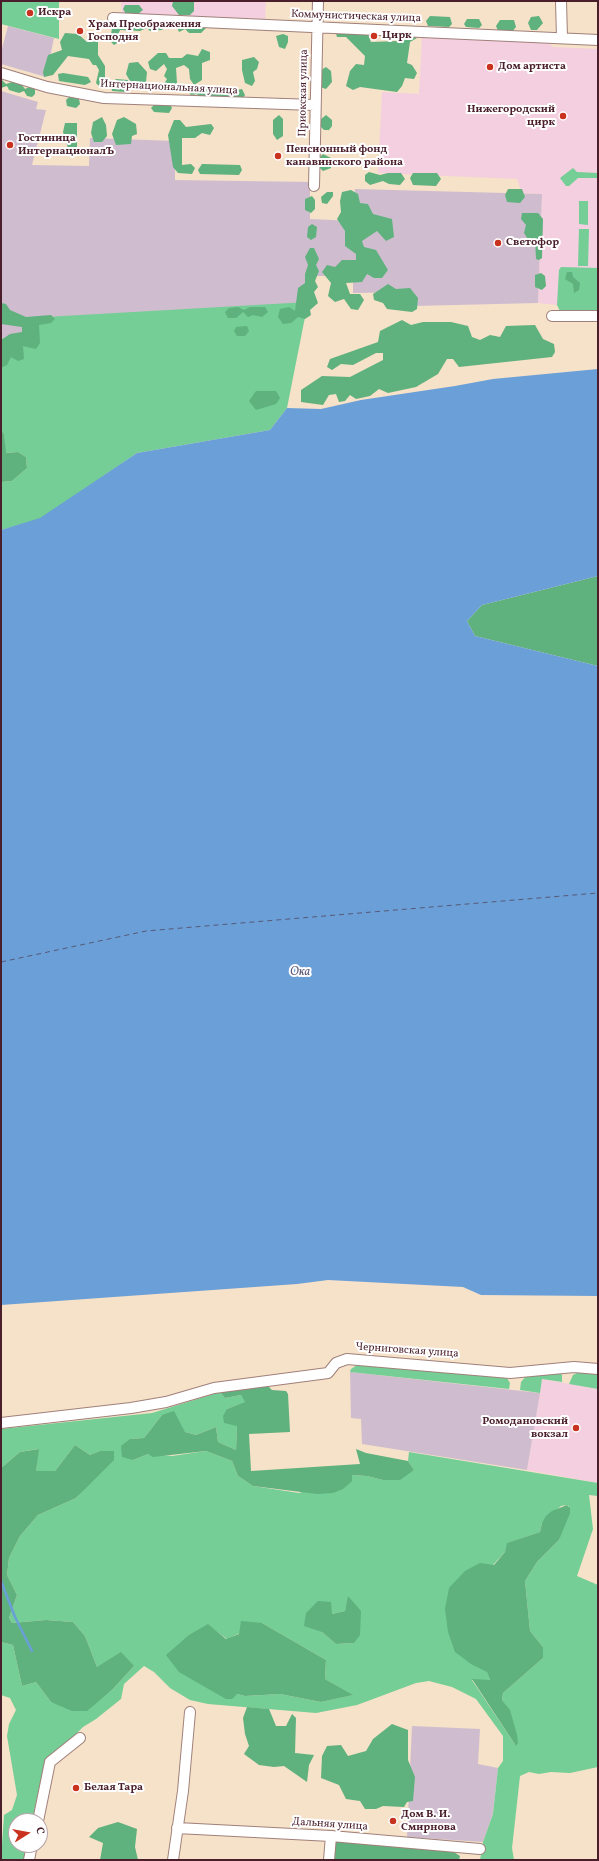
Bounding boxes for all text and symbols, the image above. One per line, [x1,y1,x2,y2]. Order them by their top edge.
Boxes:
place label: Искра [38,6,71,20]
marker: Искра [25,8,35,18]
street label: Коммунистическая улица [291,8,421,26]
place label: Храм Преображения Господня [88,18,201,44]
marker: Храм Преображения Господня [75,26,85,36]
place label: Цирк [382,29,412,43]
marker: Цирк [369,31,379,41]
street label: Приокская улица [297,49,311,137]
place label: Дом артиста [498,60,566,74]
marker: Дом артиста [485,62,495,72]
street label: Интернациональная улица [100,78,238,98]
place label: Нижегородский цирк [467,103,555,129]
marker: Нижегородский цирк [558,111,568,121]
place label: Гостиница ИнтернационалЪ [18,132,114,158]
marker: Гостиница ИнтернационалЪ [5,140,15,150]
place label: Пенсионный фонд канавинского района [286,143,403,169]
marker: Пенсионный фонд канавинского района [273,151,283,161]
place label: Светофор [506,236,559,250]
marker: Светофор [493,238,503,248]
water label: Ока [290,966,310,980]
street label: Черниговская улица [355,1341,459,1361]
place label: Ромодановский вокзал [482,1415,568,1441]
marker: Ромодановский вокзал [571,1423,581,1433]
place label: Белая Тара [84,1781,143,1795]
marker: Белая Тара [71,1783,81,1793]
place label: Дом В. И. Смирнова [401,1808,456,1834]
north arrow [8,1813,48,1853]
street label: Дальняя улица [292,1816,368,1834]
marker: Дом В. И. Смирнова [388,1816,398,1826]
text: С [31,1826,47,1836]

